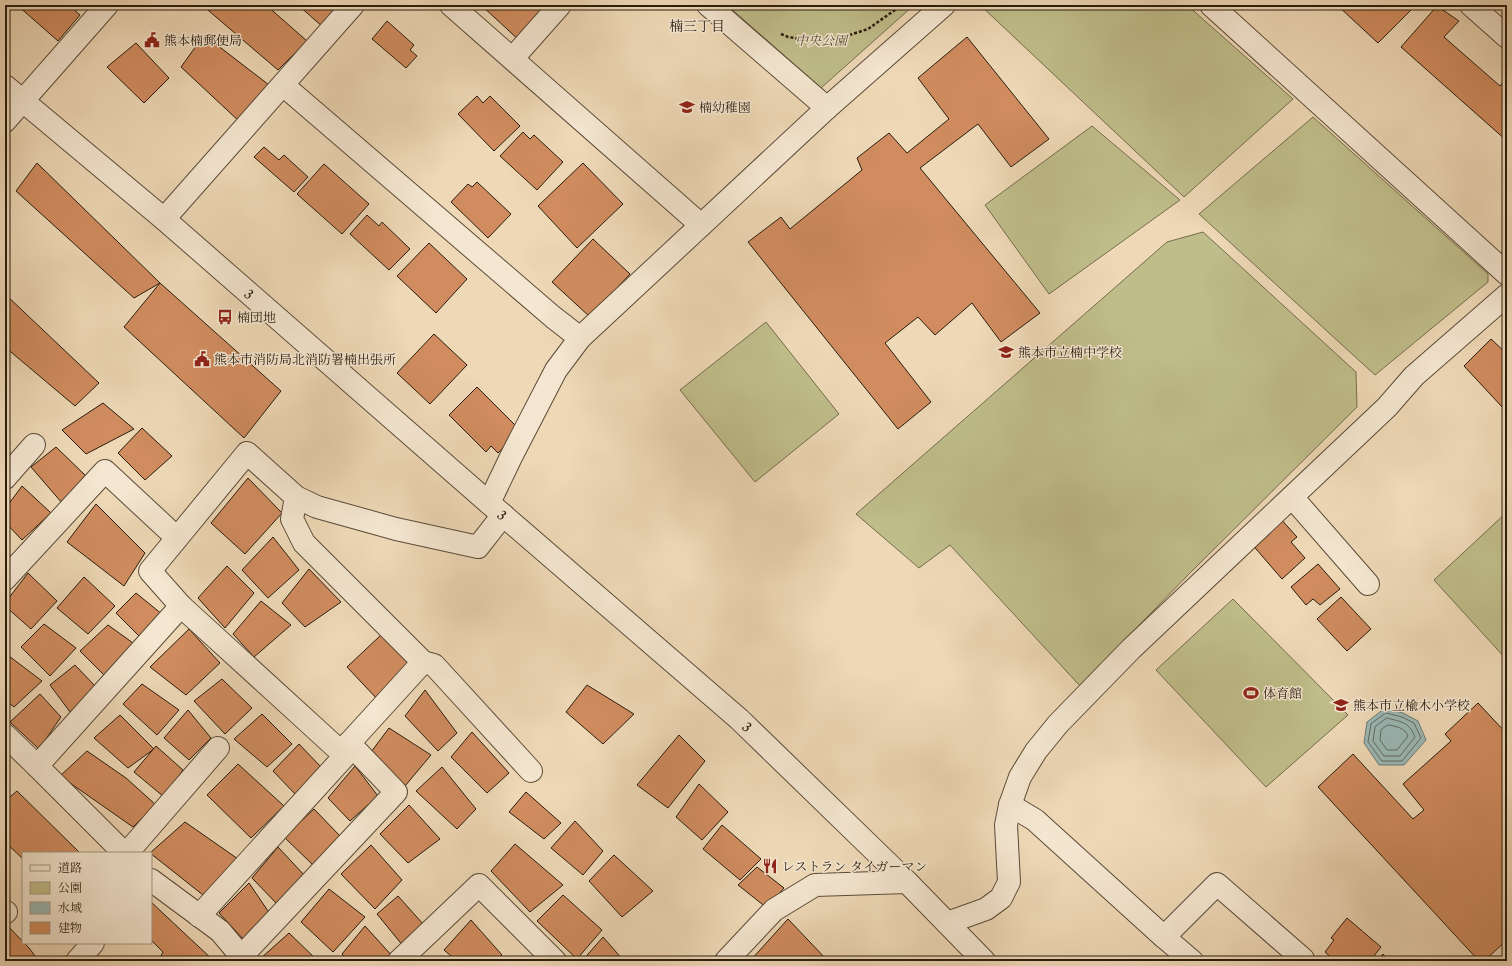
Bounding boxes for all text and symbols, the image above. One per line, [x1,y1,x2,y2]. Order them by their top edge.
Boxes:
district label: 楠三丁目 [669,17,725,35]
public building icon: 熊本楠郵便局 [143,31,161,49]
place label: 熊本楠郵便局 [164,32,242,48]
park label: 中央公園 [795,32,849,48]
school or university icon: 楠幼稚園 [678,98,696,116]
place label: 楠幼稚園 [699,99,751,115]
street label: 3 [241,286,257,302]
bus stop icon: 楠団地 [216,308,234,326]
place label: 楠団地 [237,309,276,325]
school or university icon: 熊本市立楠中学校 [997,343,1015,361]
place label: 熊本市立楠中学校 [1018,344,1122,360]
public building icon: 熊本市消防局北消防署楠出張所 [193,350,211,368]
place label: 熊本市消防局北消防署楠出張所 [214,351,396,367]
street label: 3 [494,507,510,523]
sports icon: 体育館 [1242,684,1260,702]
place label: 体育館 [1263,685,1302,701]
school or university icon: 熊本市立楡木小学校 [1332,696,1350,714]
place label: 熊本市立楡木小学校 [1353,697,1470,713]
street label: 3 [739,719,755,735]
legend [22,852,152,944]
restaurant icon: レストラン タイガーマン [761,857,779,875]
place label: レストラン タイガーマン [782,858,927,874]
text: 道路 [58,860,82,875]
text: 公園 [58,880,82,895]
text: 水域 [58,900,82,915]
text: 建物 [58,920,82,935]

